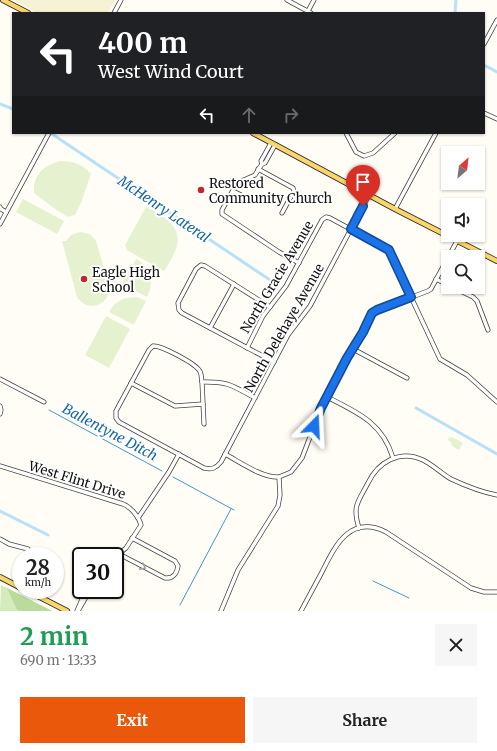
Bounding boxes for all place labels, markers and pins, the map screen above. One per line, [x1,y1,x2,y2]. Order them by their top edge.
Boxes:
pin [346,165,380,206]
place label: Restored Community Church [209,175,333,207]
marker: Restored Community Church [196,185,206,195]
place label: Eagle High School [92,264,160,296]
marker: Eagle High School [79,274,89,284]

